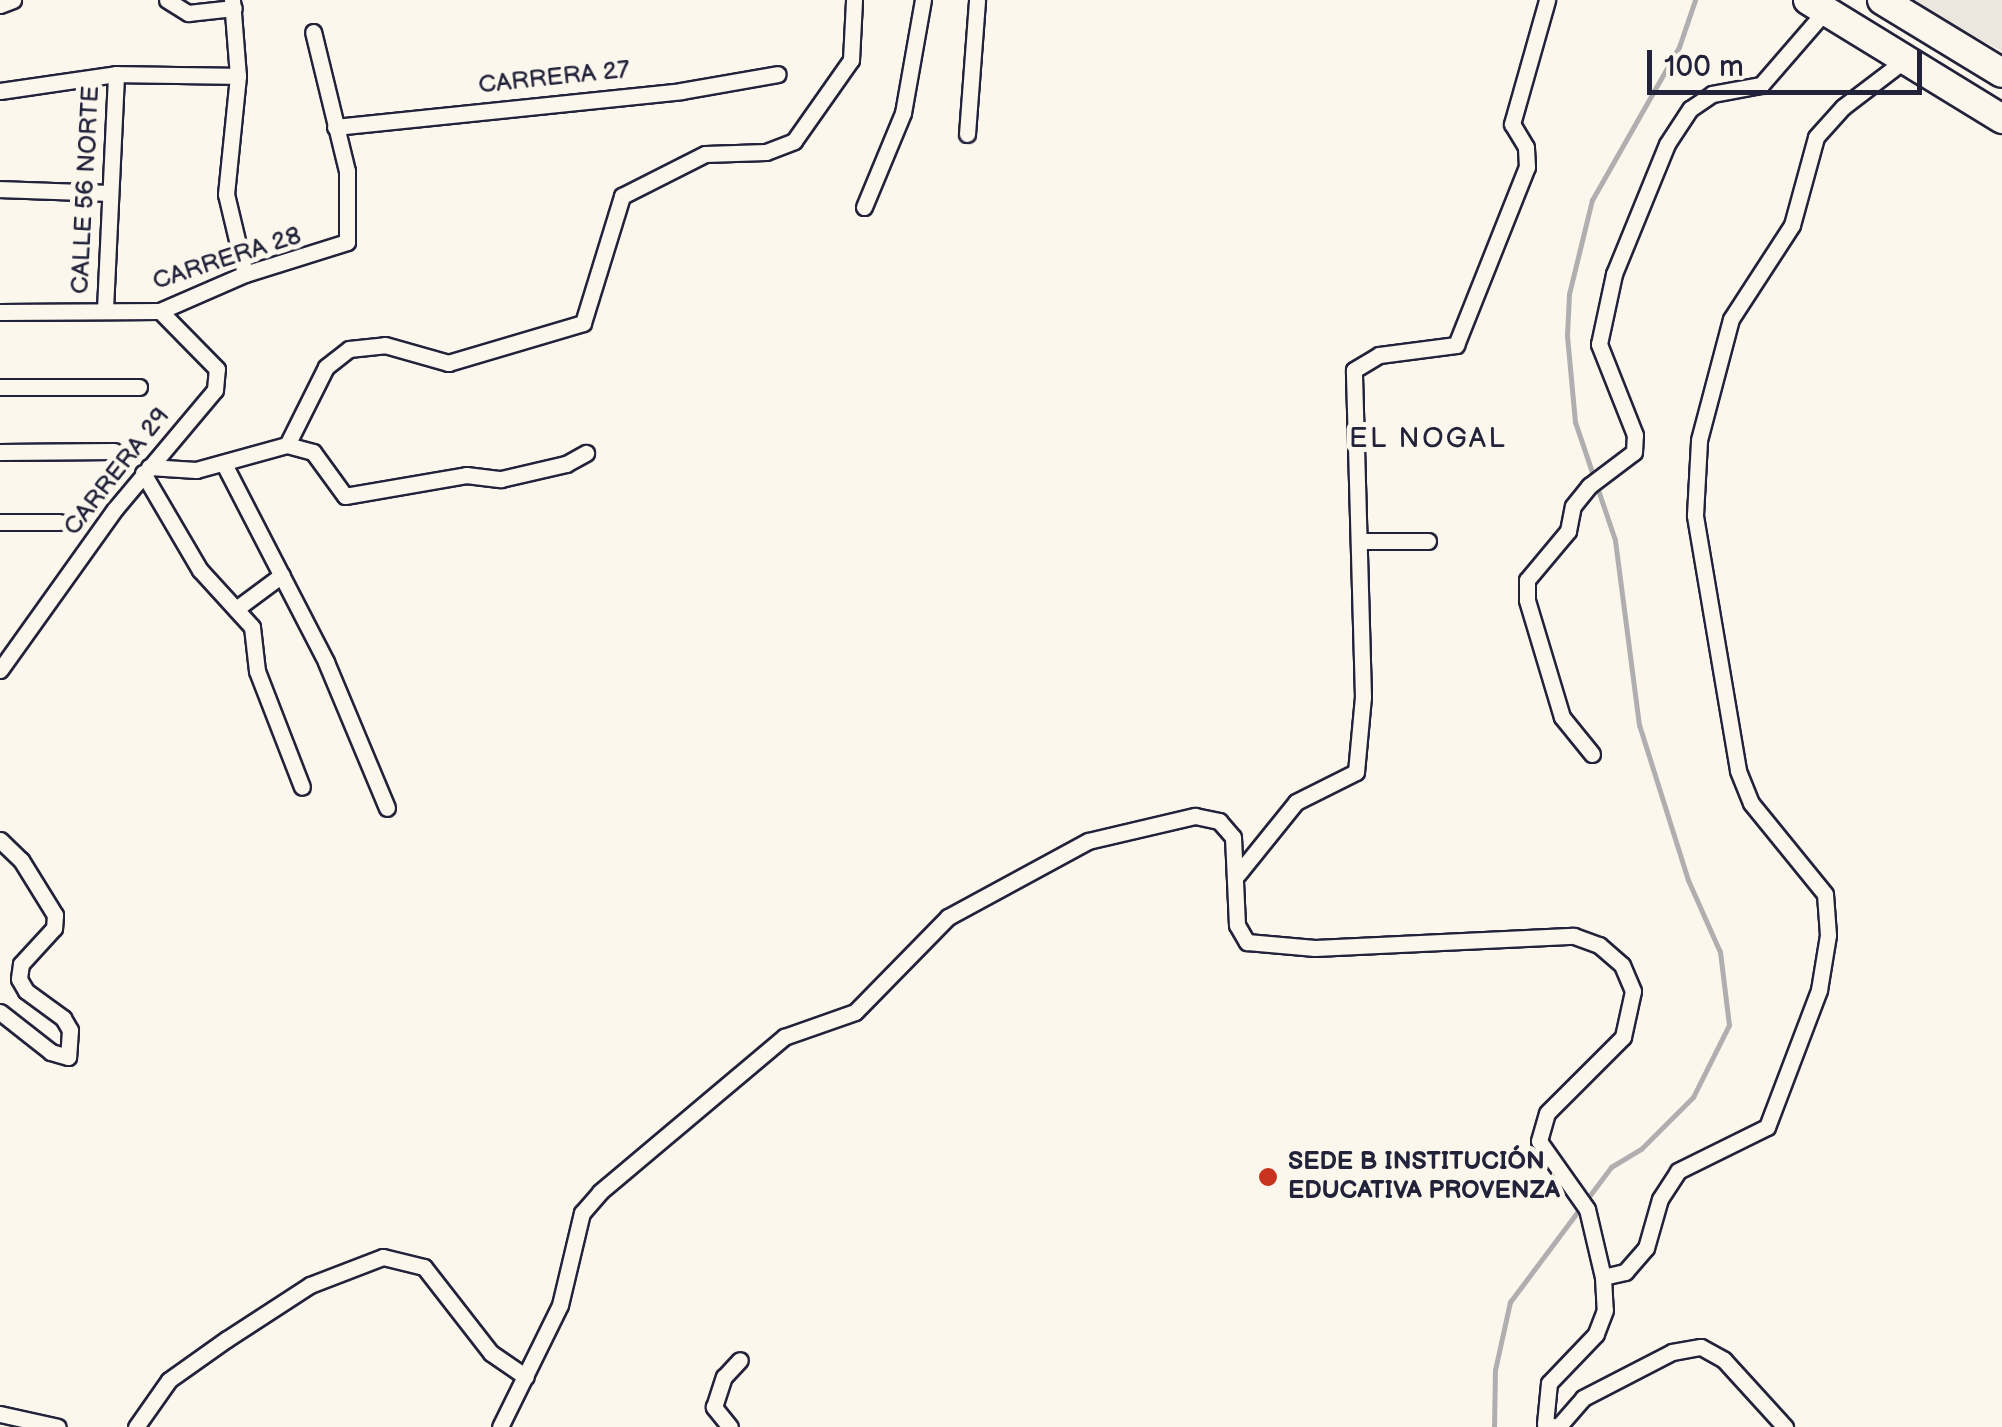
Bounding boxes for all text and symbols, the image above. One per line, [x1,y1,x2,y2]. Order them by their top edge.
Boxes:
scale bar [1652,30,1927,92]
text: 100 m [1664,49,1744,85]
street label: CARRERA 27 [477,55,631,101]
street label: CALLE 56 NORTE [66,85,106,295]
street label: CARRERA 28 [149,221,305,297]
street label: CARRERA 29 [58,402,176,542]
district label: EL NOGAL [1349,422,1507,456]
place label: SEDE B INSTITUCIÓN EDUCATIVA PROVENZA [1288,1148,1560,1207]
marker: SEDE B INSTITUCIÓN EDUCATIVA PROVENZA [1257,1166,1279,1188]

